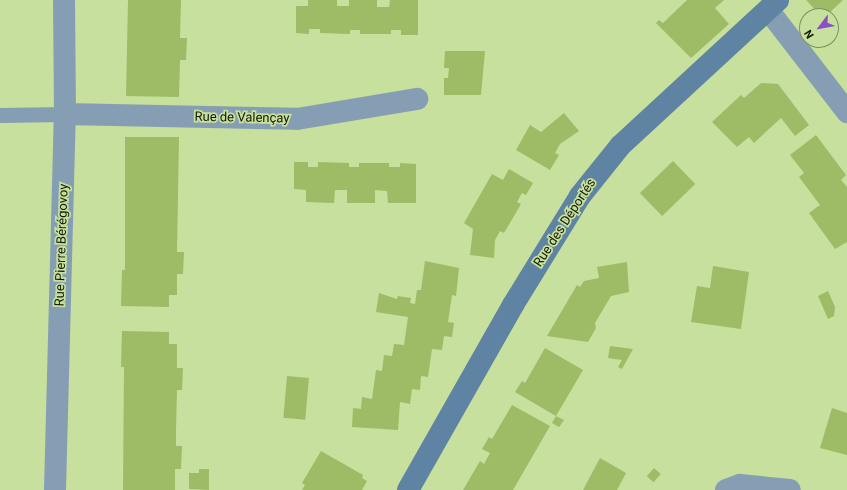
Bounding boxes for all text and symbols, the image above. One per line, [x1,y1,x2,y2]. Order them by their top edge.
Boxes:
north arrow [799,8,839,48]
text: N [802,27,817,41]
street label: Rue de Valençay [194,109,290,127]
street label: Rue des Déportés [531,176,599,270]
street label: Rue Pierre Bérégovoy [52,183,72,307]

